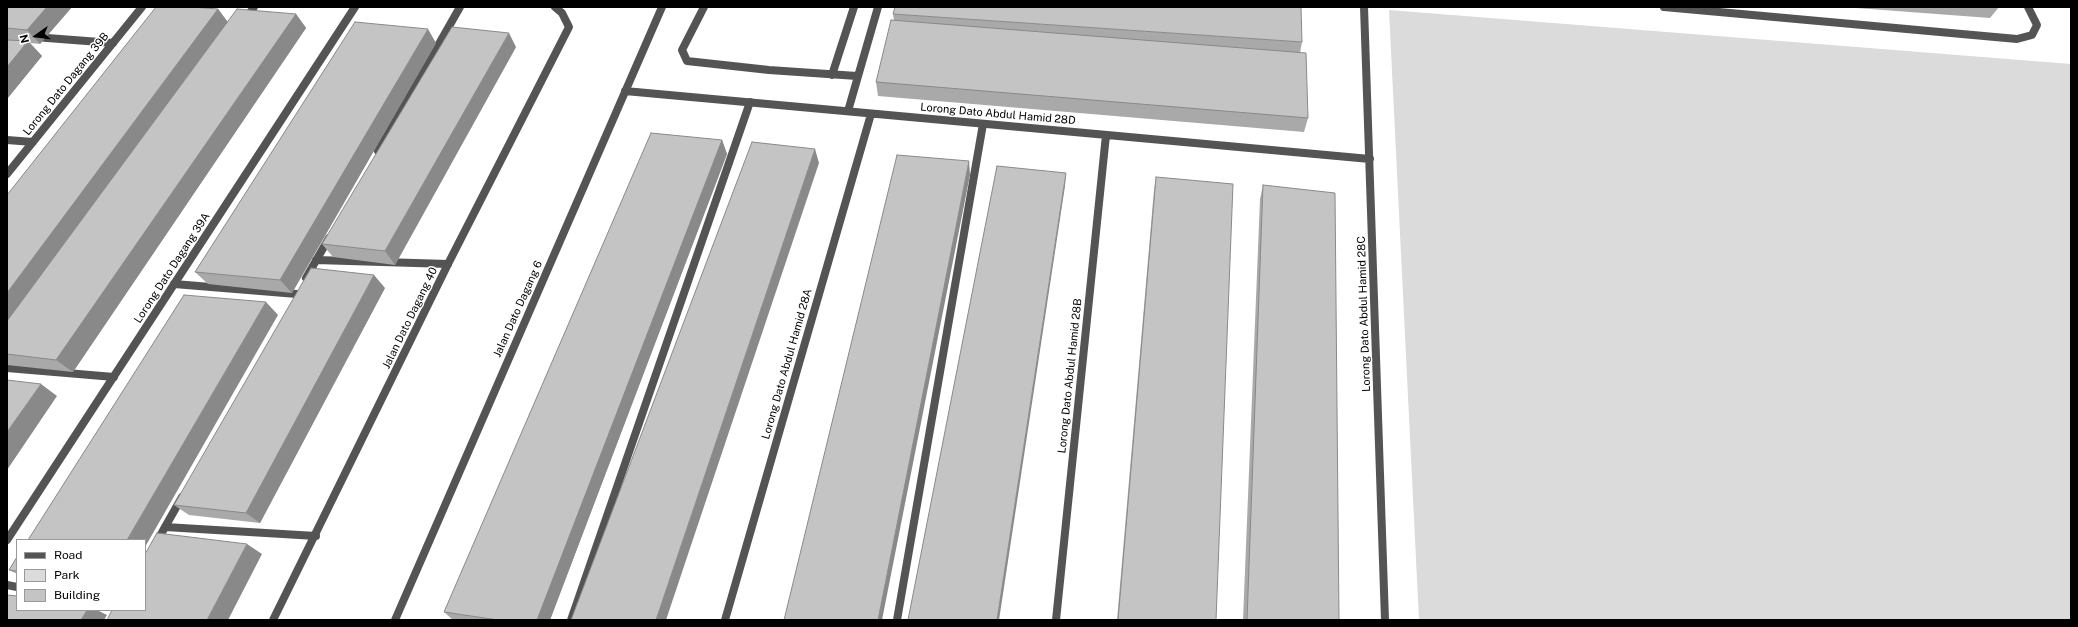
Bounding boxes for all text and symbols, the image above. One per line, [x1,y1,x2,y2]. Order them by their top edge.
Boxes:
north arrow [16,16,56,56]
street label: Lorong Dato Dagang 39B [20,30,112,138]
text: N [17,33,31,45]
street label: Lorong Dato Abdul Hamid 28D [920,101,1076,127]
street label: Lorong Dato Dagang 39A [131,210,213,326]
street label: Lorong Dato Abdul Hamid 28C [1355,236,1373,392]
street label: Jalan Dato Dagang 6 [491,259,545,359]
street label: Jalan Dato Dagang 40 [380,265,440,371]
street label: Lorong Dato Abdul Hamid 28A [759,287,815,441]
street label: Lorong Dato Abdul Hamid 28B [1055,298,1085,454]
legend [16,539,146,611]
text: Road [54,548,82,562]
text: Park [54,568,80,582]
text: Building [54,588,100,602]

